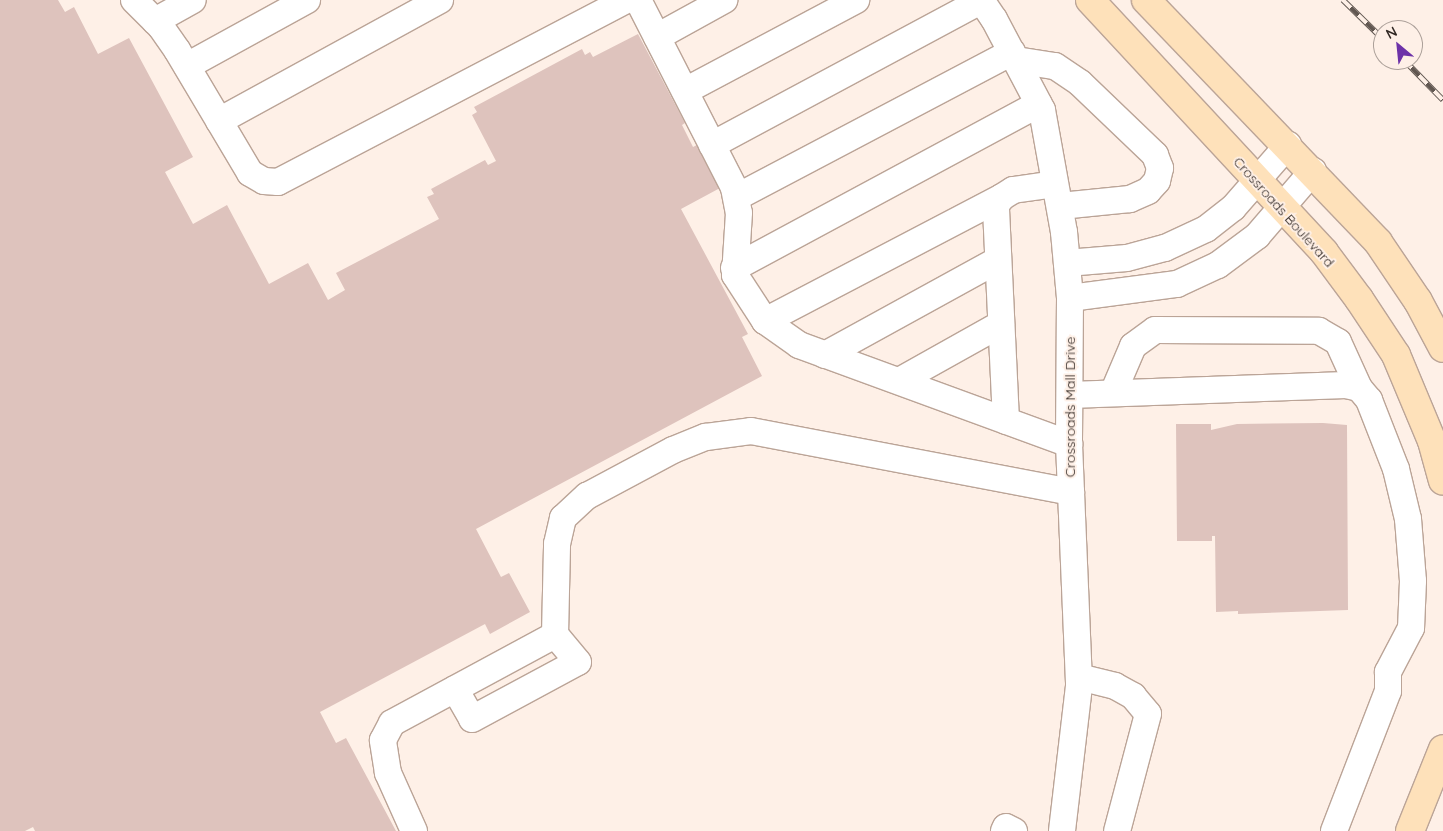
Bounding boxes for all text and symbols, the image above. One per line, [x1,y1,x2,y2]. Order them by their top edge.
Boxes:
north arrow [1373,20,1423,70]
text: N [1383,22,1400,43]
street label: Crossroads Boulevard [1230,153,1338,271]
street label: Crossroads Mall Drive [1062,337,1078,477]

